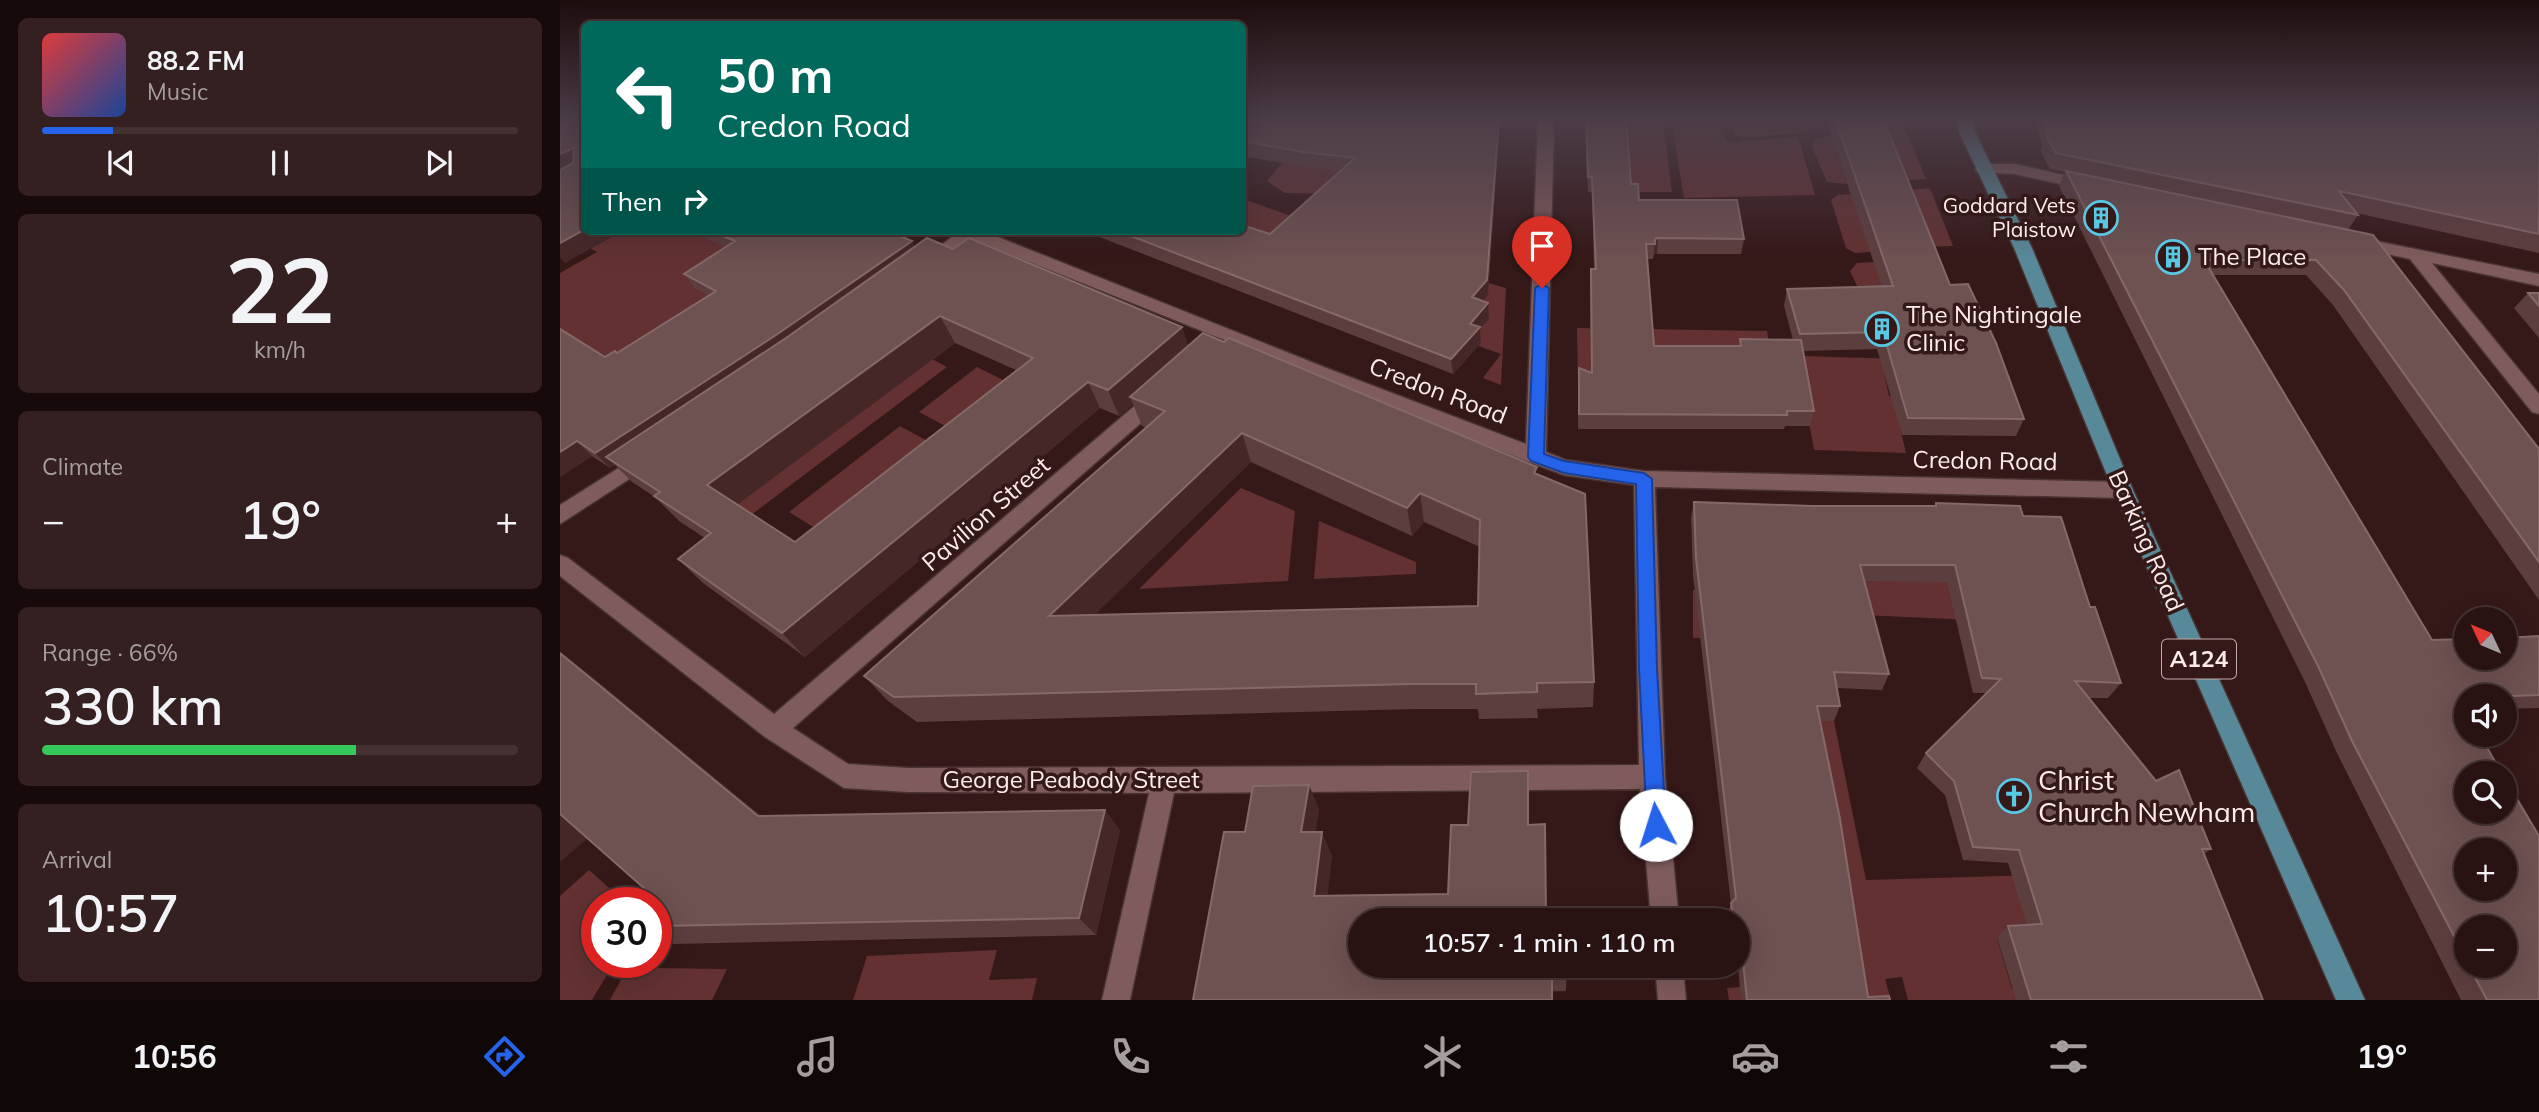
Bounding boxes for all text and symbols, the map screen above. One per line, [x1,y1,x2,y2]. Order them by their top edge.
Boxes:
text: 88.2 FM [147,44,245,77]
text: 50 m [717,44,833,105]
icon: left [602,49,693,140]
text: Music [147,77,208,106]
text: Credon Road [717,105,911,145]
icon: previous [102,144,140,182]
icon: pause [261,144,299,182]
icon: next [420,144,458,182]
icon: right [676,182,714,220]
text: Then [602,185,662,218]
place label: Goddard Vets Plaistow [1943,192,2076,242]
building icon: Goddard Vets Plaistow [2082,199,2120,237]
pin [1512,216,1572,288]
icon: arrive [1523,227,1561,265]
text: 22 [225,232,335,346]
building icon: The Place [2154,238,2192,276]
place label: The Place [2198,241,2306,271]
place label: The Nightingale Clinic [1906,299,2082,357]
building icon: The Nightingale Clinic [1863,310,1901,348]
text: km/h [254,335,306,364]
street label: Credon Road [1365,350,1512,430]
street label: Credon Road [1912,444,2058,476]
street label: Pavilion Street [915,450,1055,577]
text: Climate [42,452,123,481]
street label: Barking Road [2102,465,2191,616]
text: 19° [239,487,321,552]
text: − [42,496,65,544]
text: + [495,496,518,544]
north arrow [2454,607,2516,670]
map controls [2454,607,2517,978]
text: Range · 66% [42,638,178,667]
road number: A124 [2162,639,2236,678]
text: 330 km [42,673,223,738]
button: sound [2454,684,2517,747]
button: search [2454,761,2517,824]
place label: Christ Church Newham [2038,762,2255,829]
street label: George Peabody Street [942,764,1200,794]
church icon: Christ Church Newham [1995,777,2033,815]
position arrow [1619,788,1693,862]
button: + [2454,838,2517,901]
text: Arrival [42,845,112,874]
text: 10:57 [42,880,179,945]
speed limit sign: 30 [581,887,672,978]
button: − [2454,915,2517,978]
text: 10:57 · 1 min · 110 m [1422,926,1676,959]
icon: directions [480,1032,529,1081]
icon: music [793,1032,842,1081]
icon: phone [1106,1032,1155,1081]
icon: climate [1418,1032,1467,1081]
icon: car [1731,1032,1780,1081]
icon: filters [2044,1032,2093,1081]
text: 10:56 [132,1036,217,1076]
text: 19° [2357,1036,2407,1076]

